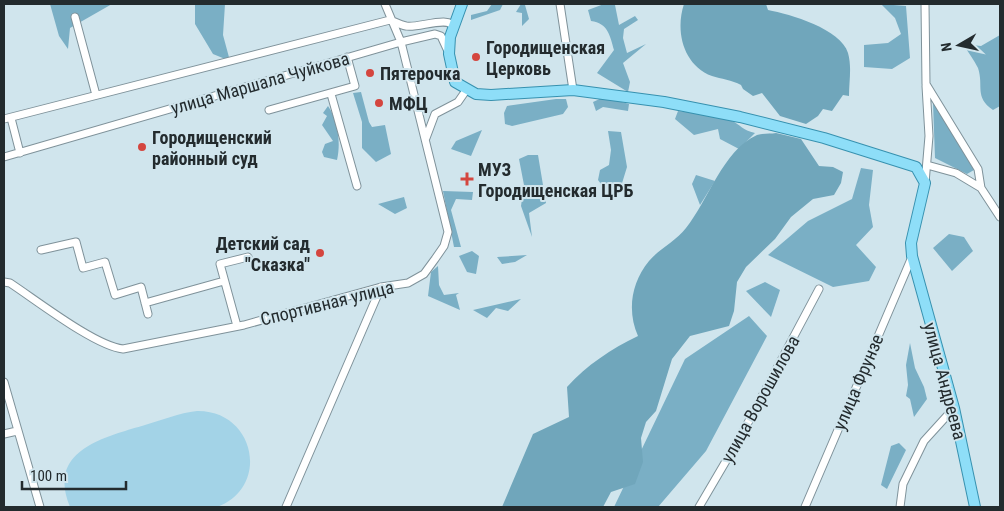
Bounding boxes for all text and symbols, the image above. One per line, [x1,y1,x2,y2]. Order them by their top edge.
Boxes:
north arrow [934,20,984,70]
place label: Городищенская Церковь [486,37,605,79]
text: N [938,42,955,53]
street label: улица Маршала Чуйкова [168,47,352,119]
marker: Городищенская Церковь [470,51,482,63]
place label: Пятерочка [380,63,460,84]
marker: Пятерочка [364,67,376,79]
place label: МФЦ [389,93,428,114]
marker: МФЦ [373,97,385,109]
place label: Городищенский районный суд [152,127,272,169]
marker: Городищенский районный суд [136,141,148,153]
place label: МУЗ Городищенская ЦРБ [478,159,633,201]
marker: МУЗ Городищенская ЦРБ [460,172,474,186]
place label: Детский сад "Сказка" [216,233,310,275]
marker: Детский сад "Сказка" [314,247,326,259]
street label: Спортивная улица [258,276,396,330]
street label: улица Андреева [919,320,971,442]
street label: улица Фрунзе [828,331,888,433]
street label: улица Ворошилова [716,332,804,466]
scale bar [22,458,126,490]
text: 100 m [30,467,67,485]

